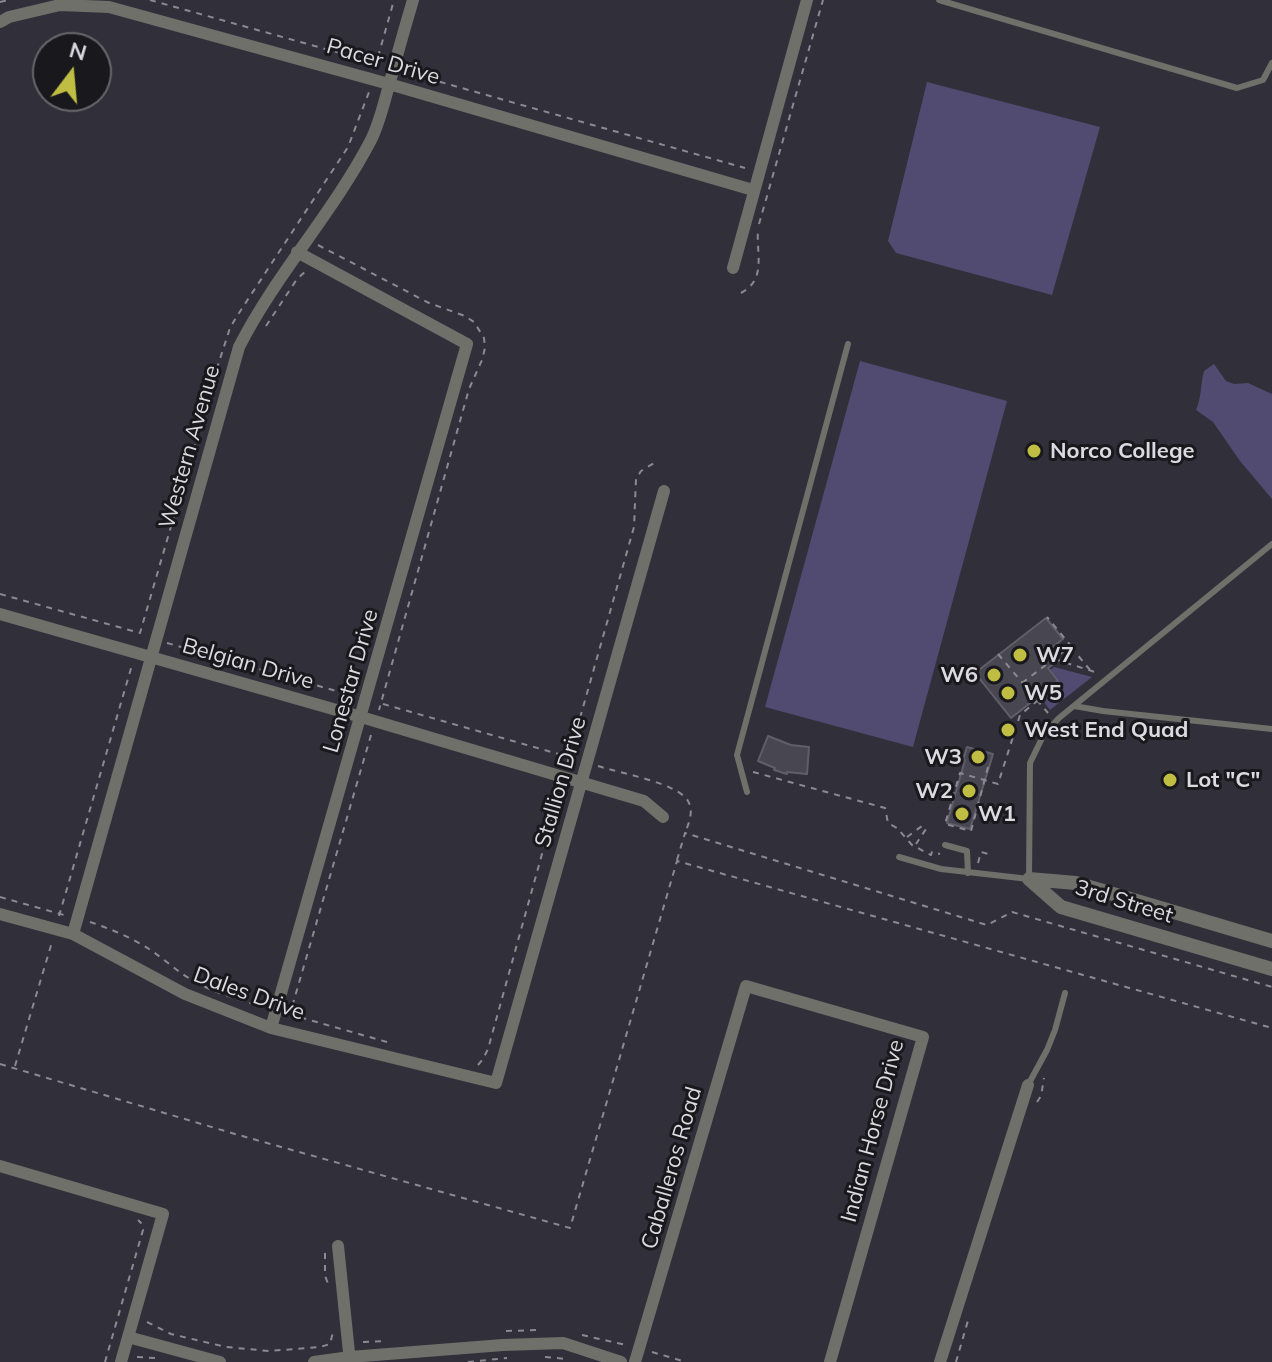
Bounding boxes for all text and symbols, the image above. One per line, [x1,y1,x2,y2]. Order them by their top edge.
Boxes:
north arrow [32,32,112,112]
street label: Pacer Drive [323,33,443,91]
text: N [66,35,90,67]
street label: Western Avenue [154,362,226,532]
place label: Norco College [1050,438,1195,464]
marker: Norco College [1025,442,1043,460]
street label: Lonestar Drive [318,606,384,756]
street label: Belgian Drive [179,633,317,695]
place label: W7 [1036,642,1074,668]
marker: W7 [1011,646,1029,664]
place label: W6 [940,662,978,688]
marker: W6 [985,666,1003,684]
place label: W5 [1024,680,1062,706]
marker: W5 [999,684,1017,702]
street label: Stallion Drive [530,714,592,850]
place label: West End Quad [1024,717,1188,743]
marker: West End Quad [999,721,1017,739]
place label: W3 [924,744,962,770]
marker: W3 [969,748,987,766]
place label: Lot "C" [1186,767,1260,793]
marker: Lot "C" [1161,771,1179,789]
place label: W2 [915,778,953,804]
marker: W2 [960,782,978,800]
place label: W1 [978,801,1016,827]
marker: W1 [953,805,971,823]
street label: 3rd Street [1072,875,1176,929]
street label: Dales Drive [190,962,308,1026]
street label: Indian Horse Drive [836,1037,910,1225]
street label: Caballeros Road [636,1084,708,1252]

